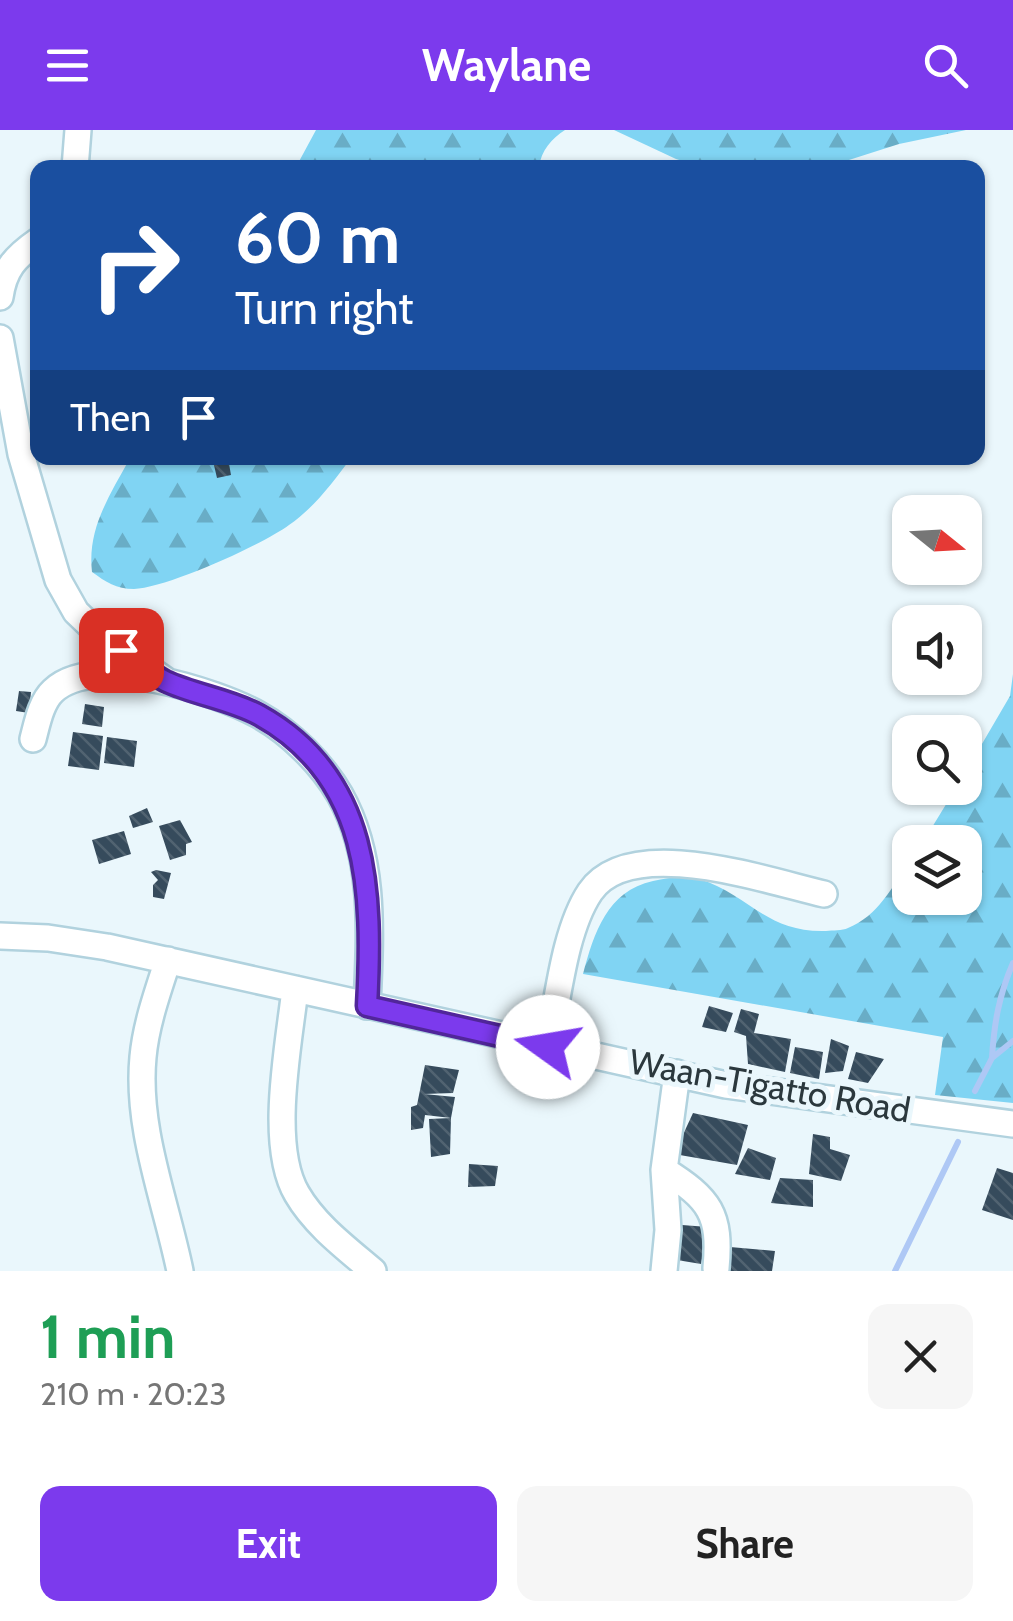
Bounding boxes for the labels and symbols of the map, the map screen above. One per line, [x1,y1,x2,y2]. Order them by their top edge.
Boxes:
north arrow [892,495,982,585]
pin [79,608,164,693]
position arrow [496,995,600,1099]
street label: Waan-Tigatto Road [626,1040,914,1131]

